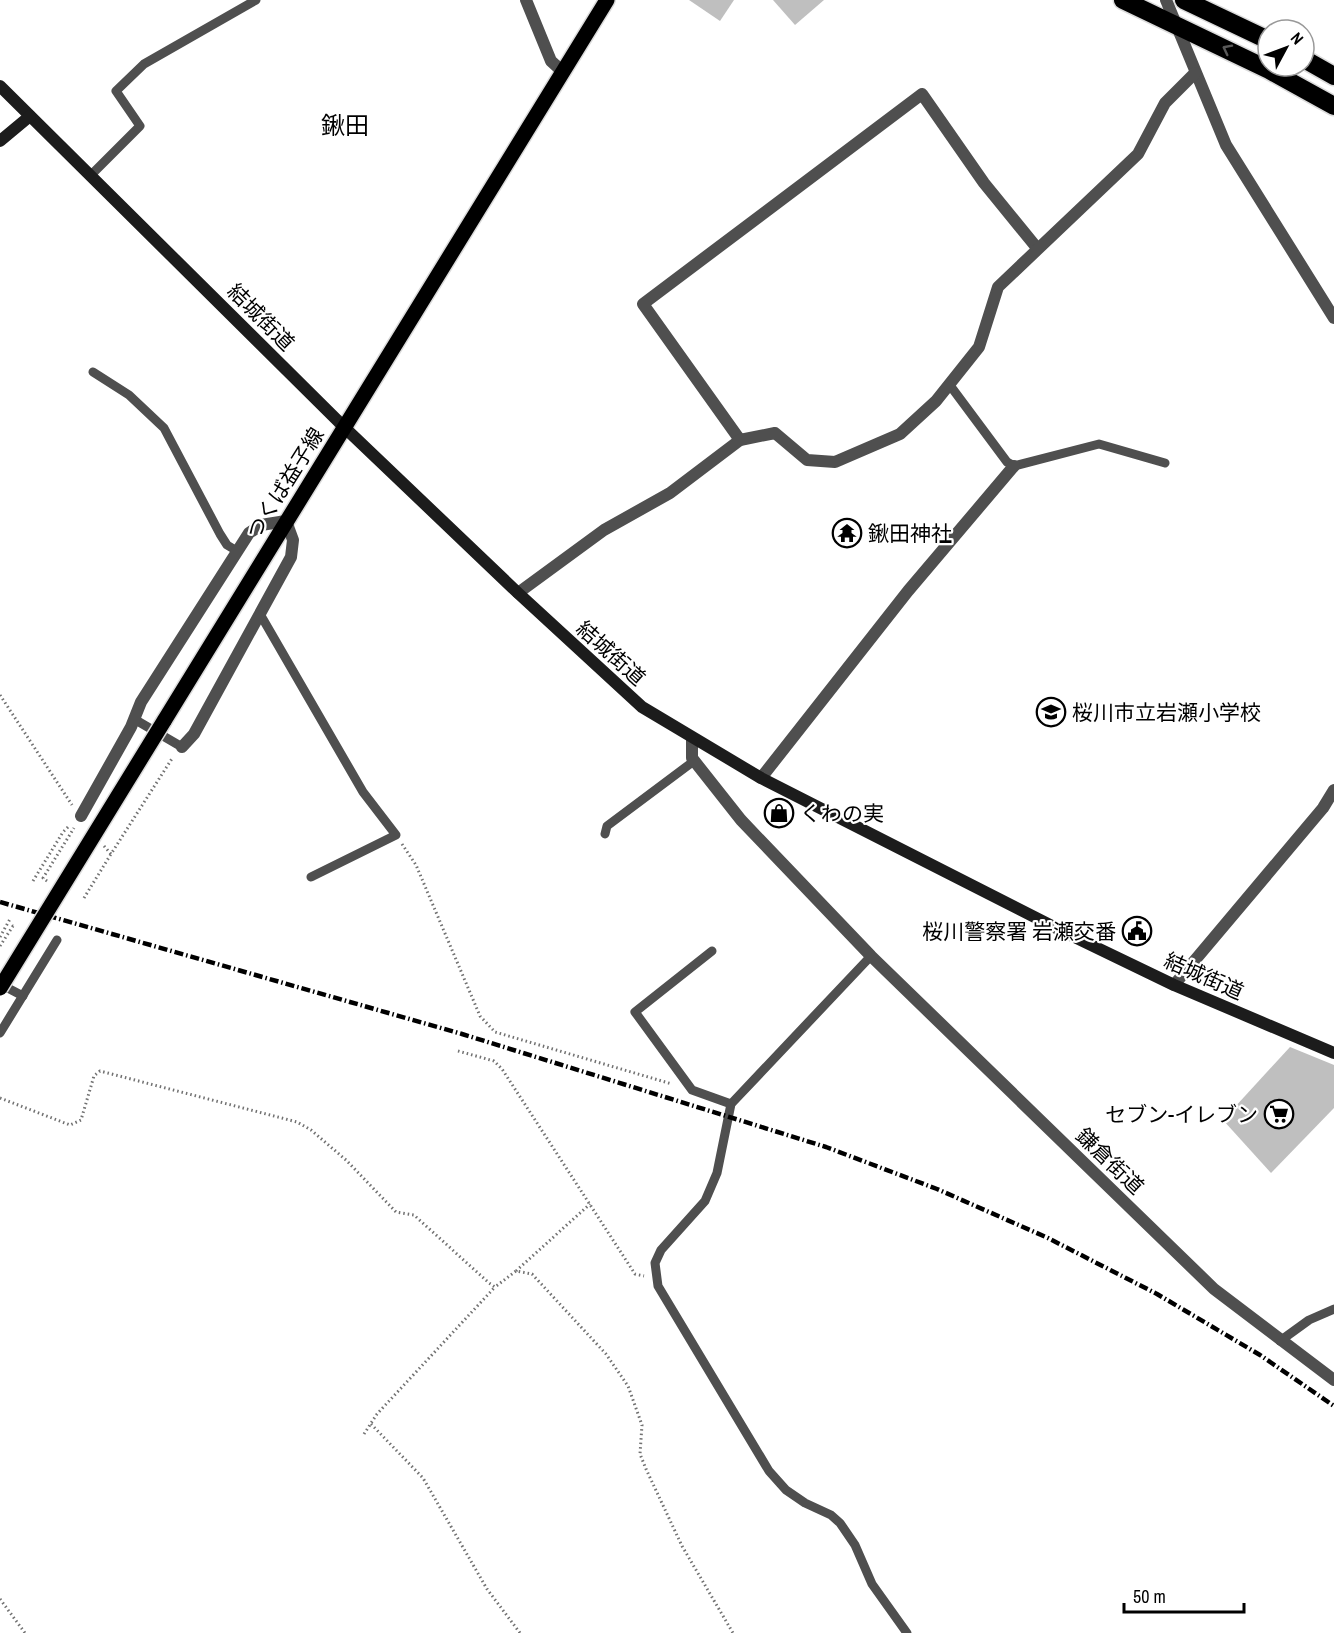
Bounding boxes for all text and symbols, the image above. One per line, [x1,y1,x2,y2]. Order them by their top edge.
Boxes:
north arrow [1256,18,1316,78]
text: N [1286,27,1309,49]
one-way arrow [1223,45,1233,56]
district label: 鍬田 [321,109,369,141]
street label: 結城街道 [221,277,301,357]
street label: つくば益子線 [239,422,331,544]
temple icon: 鍬田神社 [831,517,863,549]
place label: 鍬田神社 [868,519,952,548]
street label: 結城街道 [570,614,652,692]
school or university icon: 桜川市立岩瀬小学校 [1035,696,1067,728]
place label: 桜川市立岩瀬小学校 [1072,698,1261,727]
shop icon: くわの実 [763,797,795,829]
place label: くわの実 [800,799,884,828]
public building icon: 桜川警察署 岩瀬交番 [1121,915,1153,947]
place label: 桜川警察署 岩瀬交番 [922,917,1116,946]
street label: 結城街道 [1160,946,1248,1006]
supermarket icon: セブン-イレブン [1263,1098,1295,1130]
place label: セブン-イレブン [1105,1100,1258,1129]
street label: 鎌倉街道 [1070,1121,1150,1201]
scale bar [1124,1576,1244,1614]
text: 50 m [1133,1584,1166,1609]

